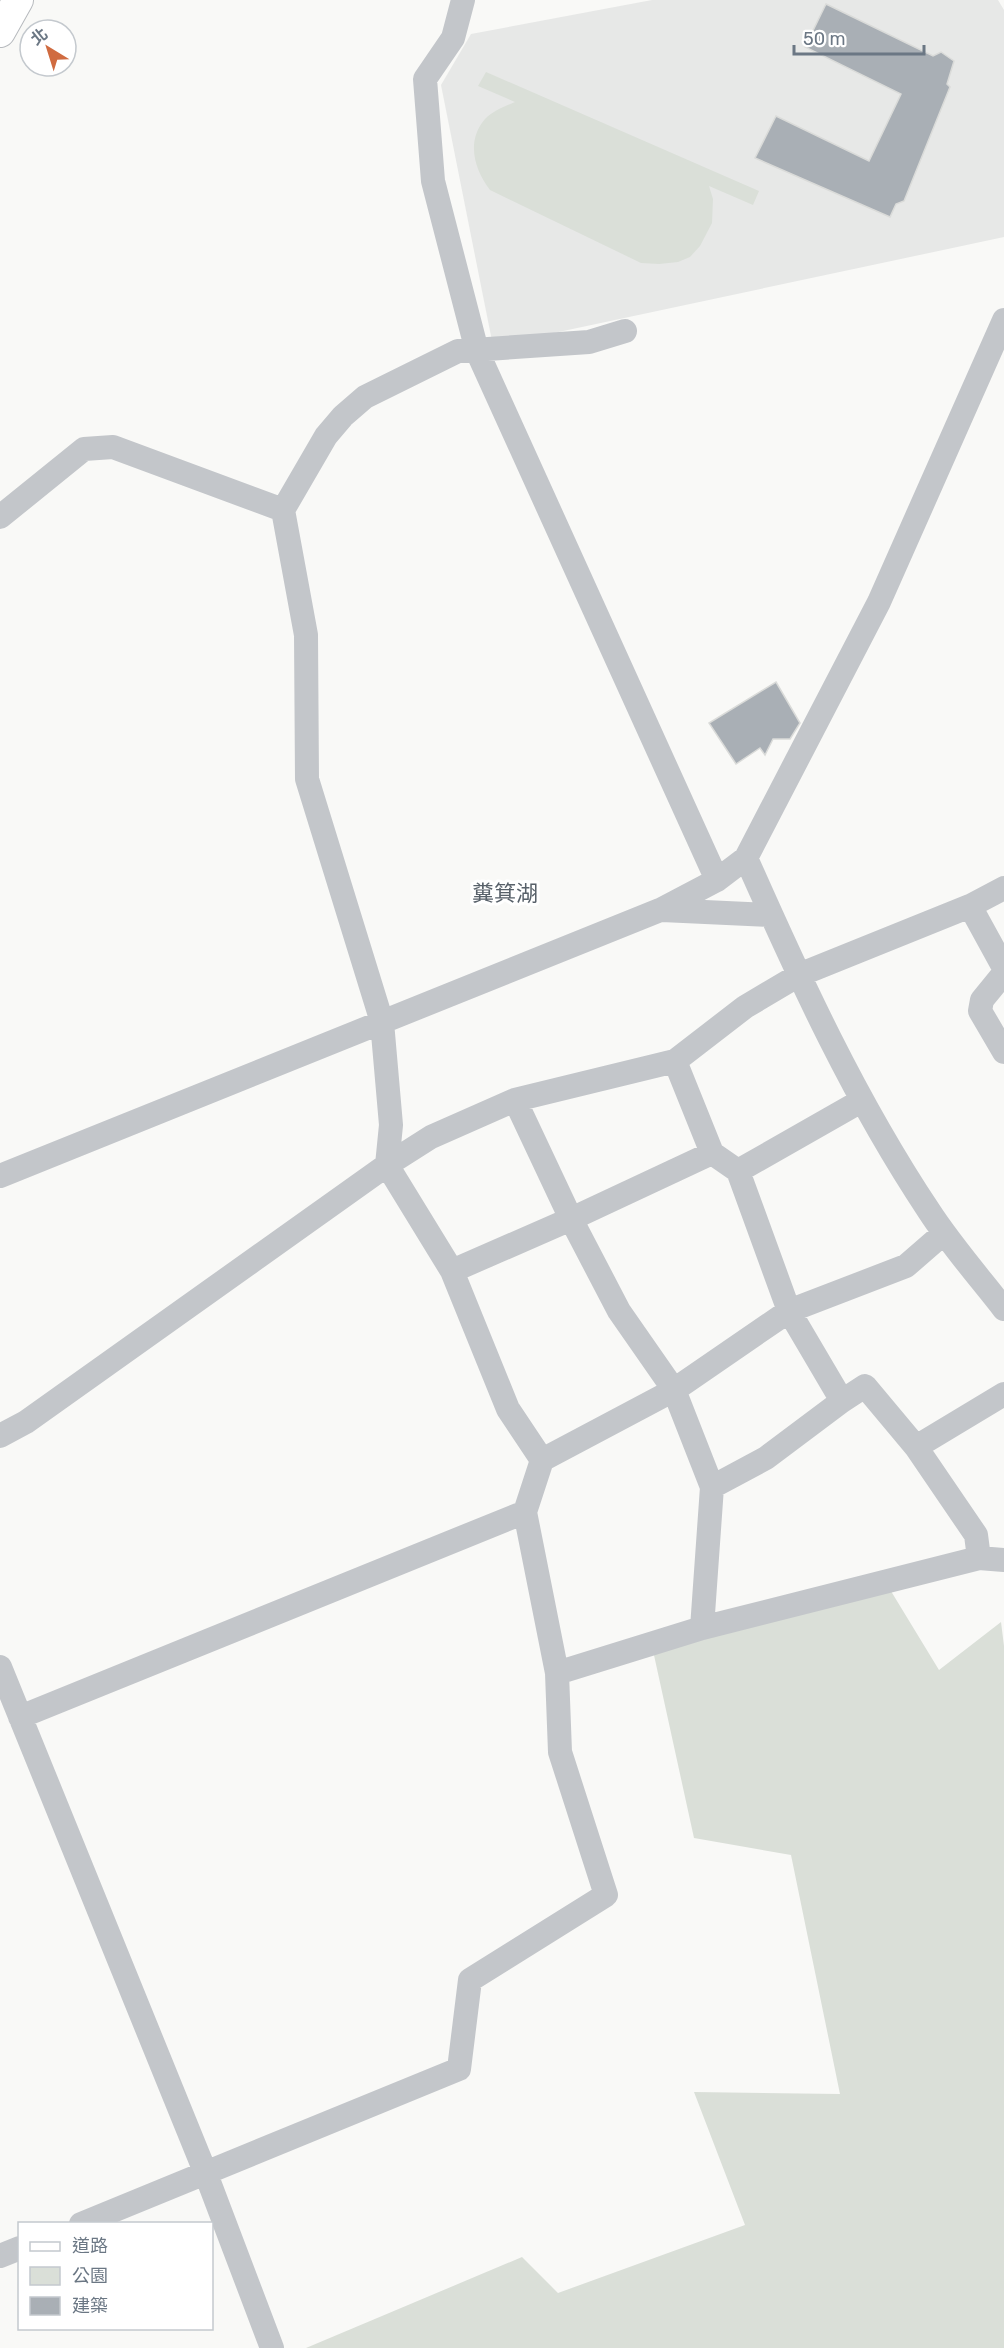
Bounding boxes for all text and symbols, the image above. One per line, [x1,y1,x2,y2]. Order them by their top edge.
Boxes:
north arrow [18,18,78,78]
scale bar [794,18,924,56]
text: 北 [27,24,51,49]
text: 50 m [803,28,846,50]
district label: 糞箕湖 [472,880,538,907]
legend [18,2222,213,2330]
text: 道路 [72,2235,108,2257]
text: 公園 [72,2265,108,2287]
text: 建築 [72,2295,108,2317]

